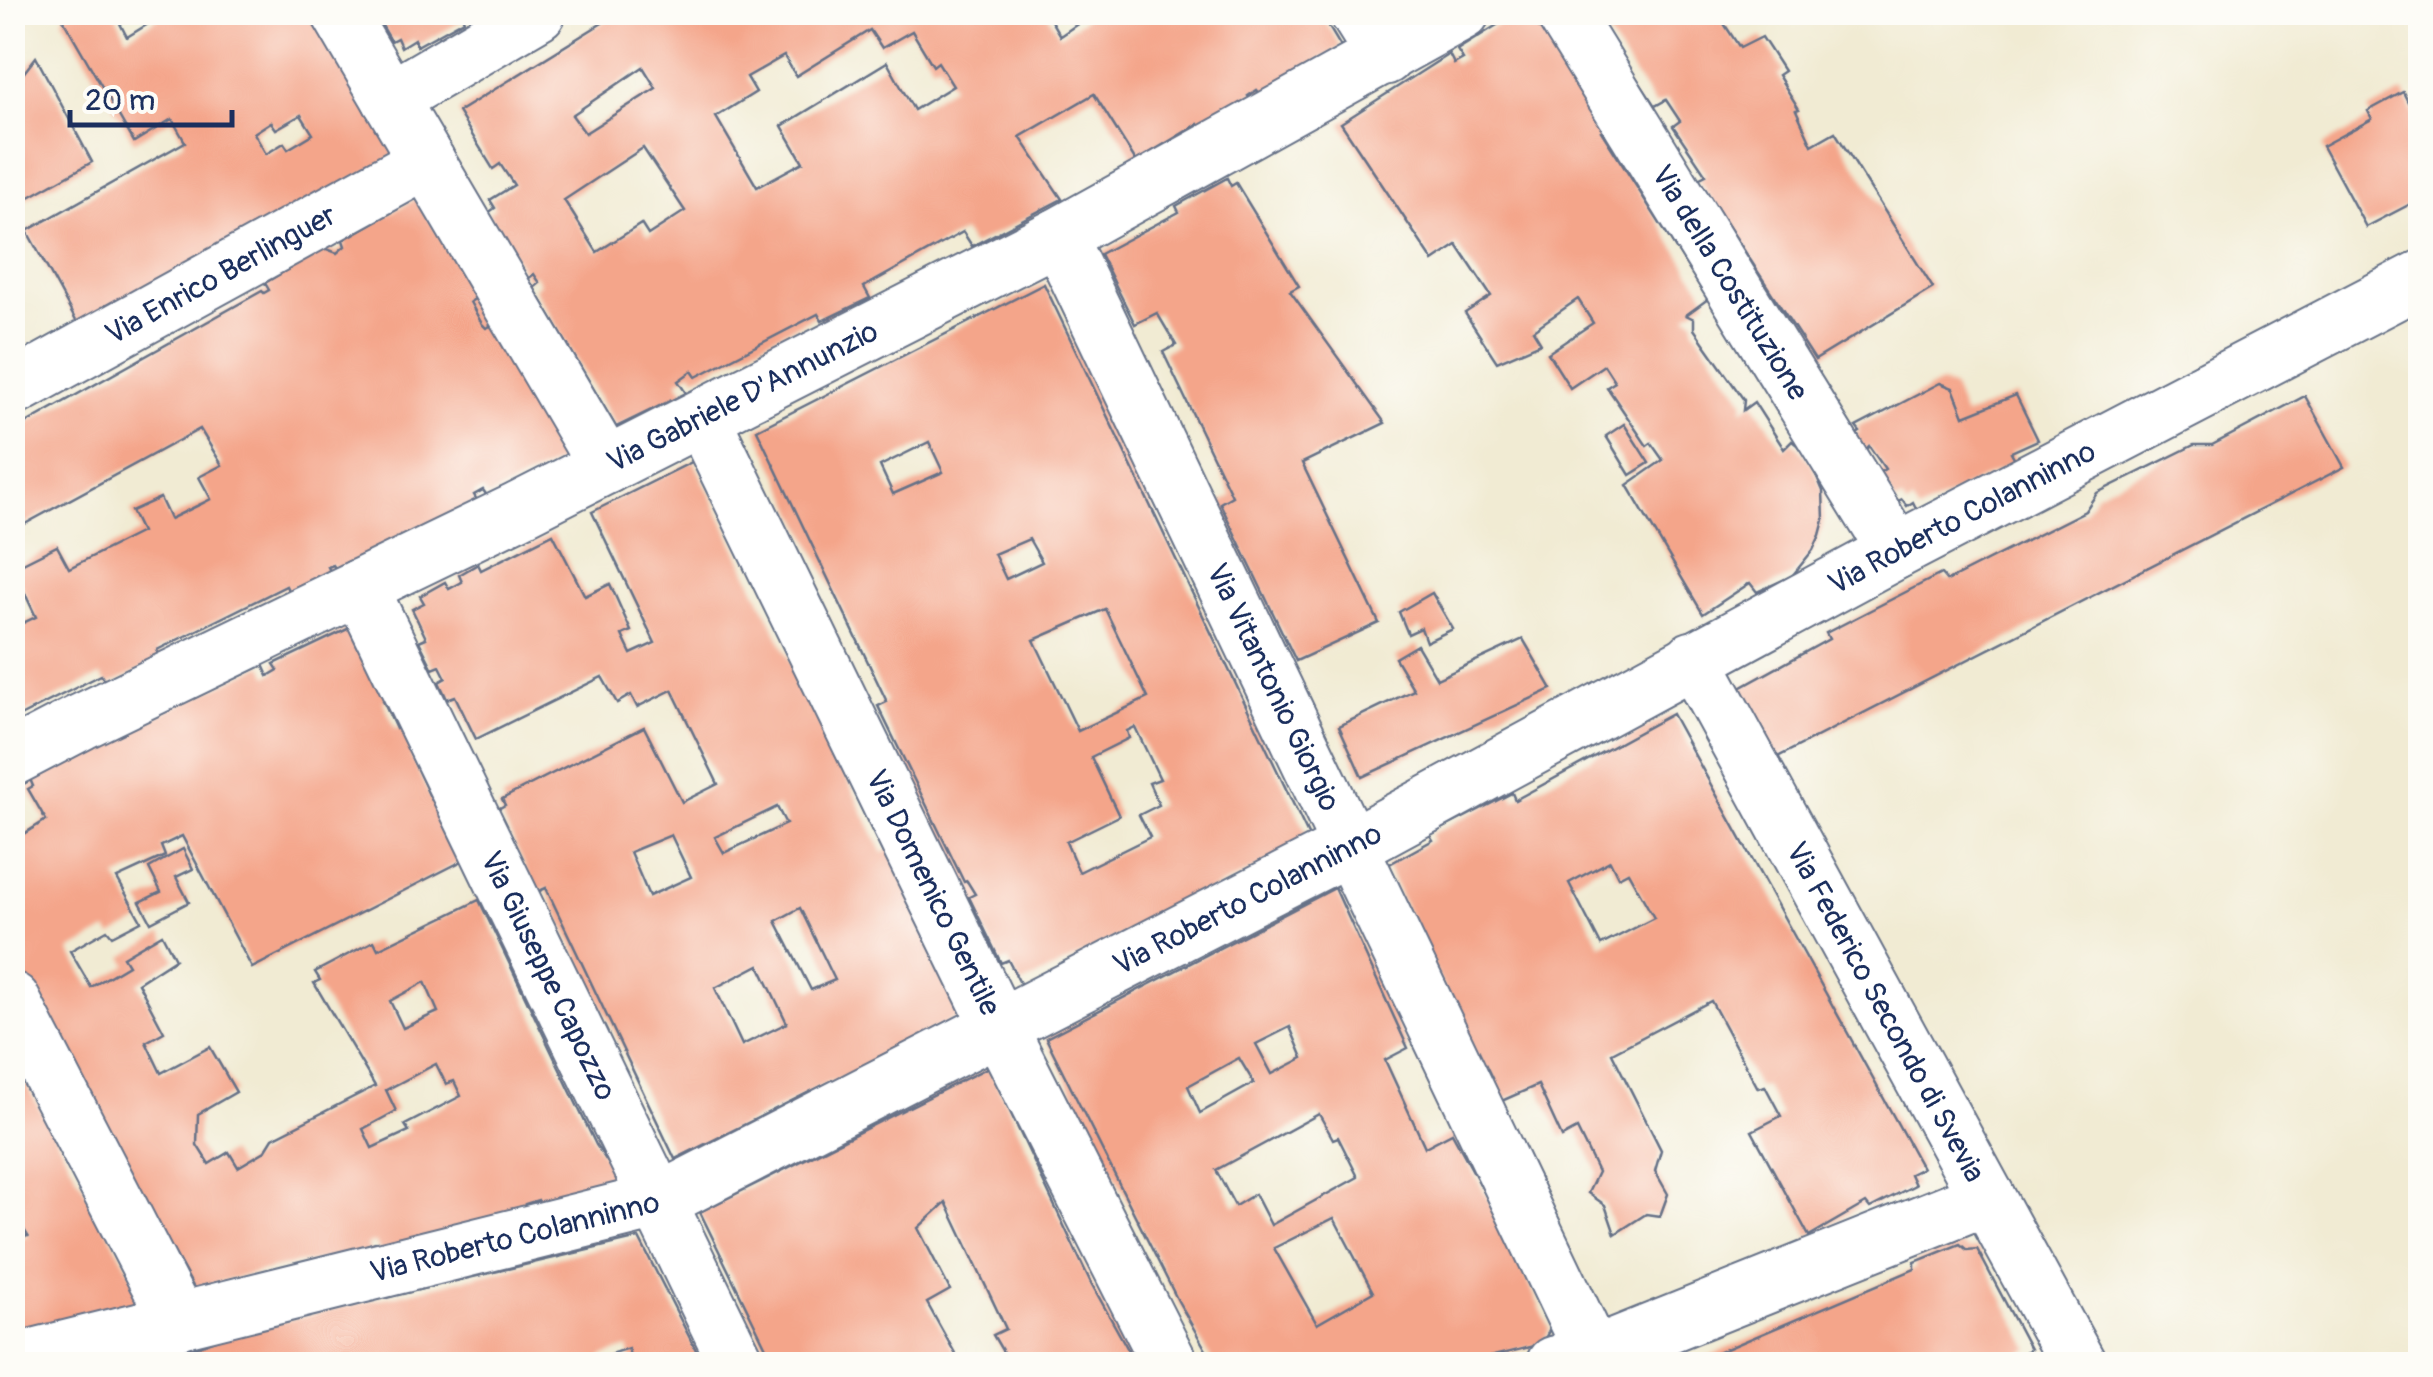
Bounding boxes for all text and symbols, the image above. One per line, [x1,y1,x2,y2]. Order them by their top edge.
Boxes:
scale bar [70,65,232,127]
text: 20 m [85,82,155,119]
street label: Via della Costituzione [1643,158,1816,407]
street label: Via Enrico Berlinguer [99,196,343,353]
street label: Via Gabriele D'Annunzio [601,313,884,481]
street label: Via Roberto Colanninno [1822,433,2102,603]
street label: Via Vitantonio Giorgio [1198,557,1348,817]
street label: Via Domenico Gentile [857,764,1009,1022]
street label: Via Roberto Colanninno [1107,815,1388,984]
street label: Via Federico Secondo di Svevia [1778,836,1993,1188]
street label: Via Giuseppe Capozzo [472,845,624,1106]
street label: Via Roberto Colanninno [366,1184,663,1291]

